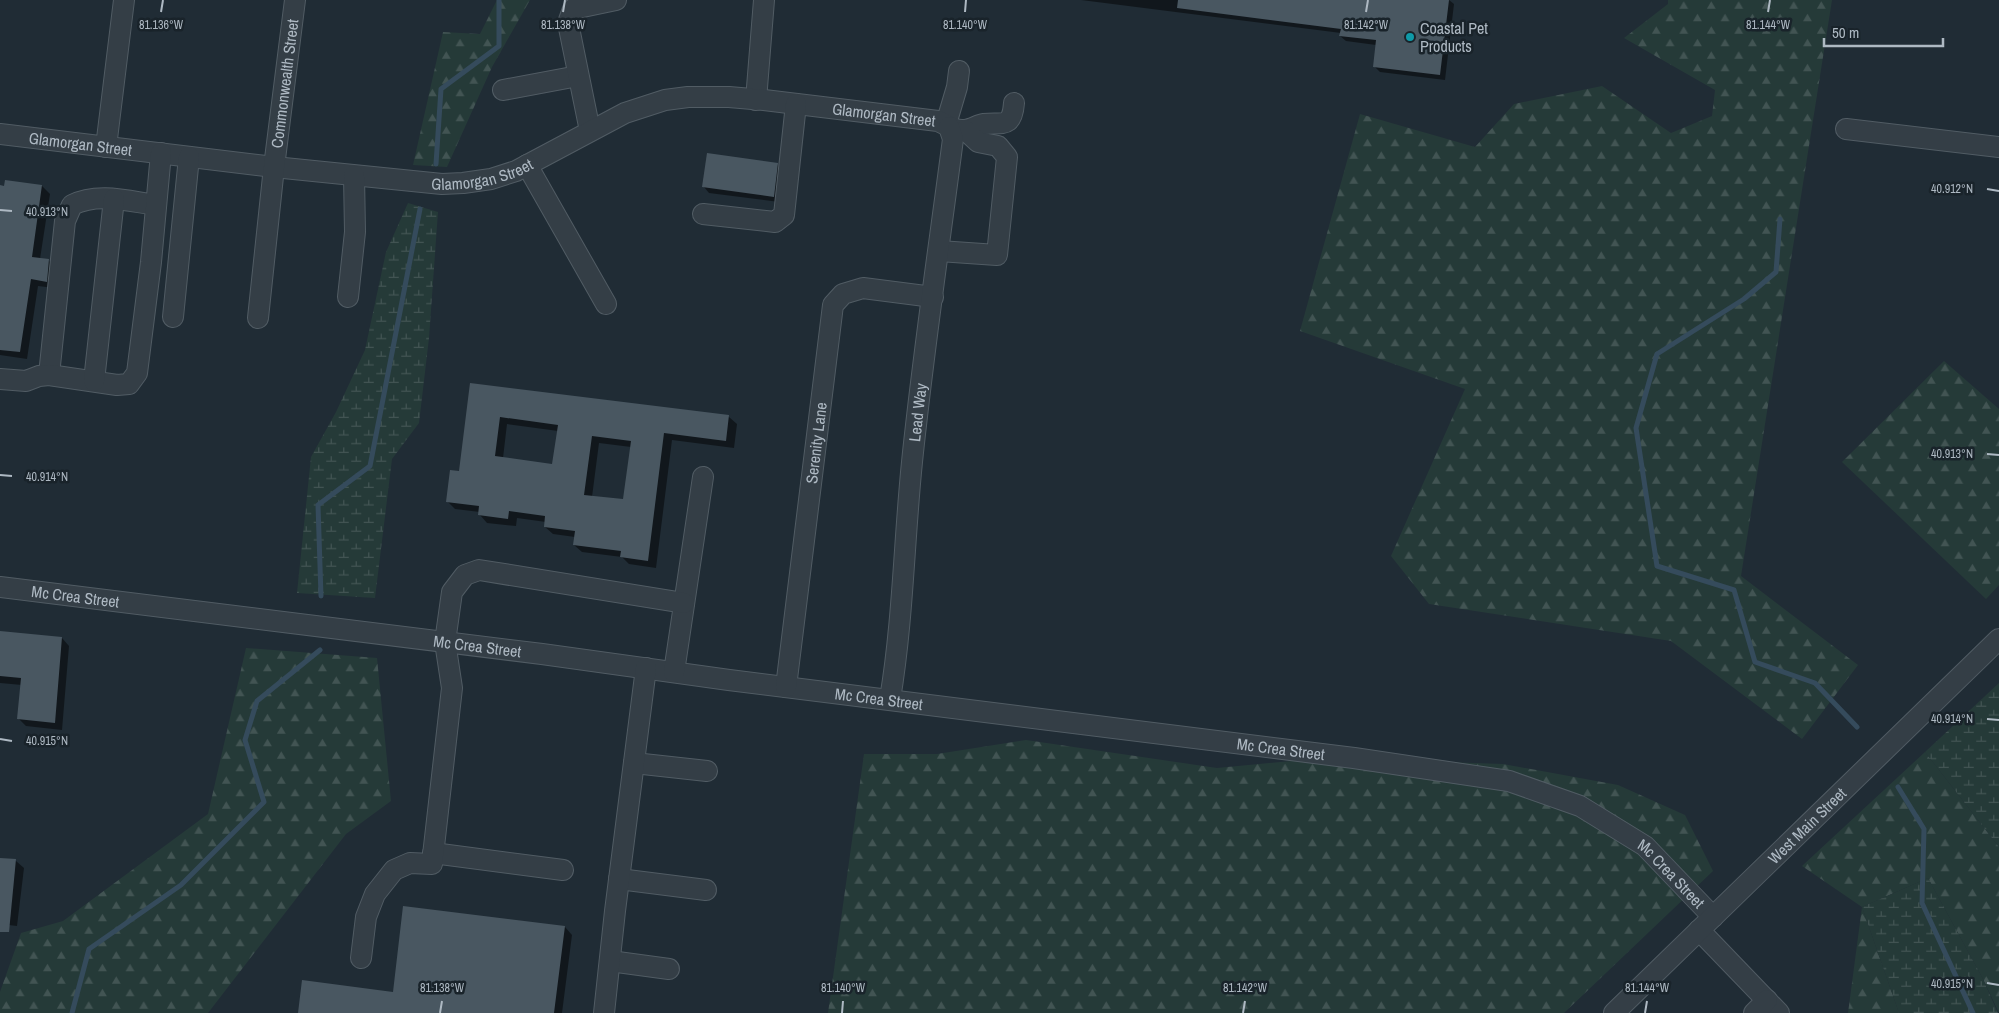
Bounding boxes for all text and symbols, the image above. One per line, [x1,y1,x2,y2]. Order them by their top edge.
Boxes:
scale bar [1824,15,1943,47]
text: 81.136°W [139,17,184,33]
street label: Commonwealth Street [265,17,304,149]
text: 81.138°W [541,17,586,33]
text: 81.140°W [943,17,988,33]
text: 81.142°W [1344,17,1389,33]
place label: Coastal Pet Products [1420,17,1488,57]
text: 81.144°W [1746,17,1791,33]
text: 50 m [1832,22,1859,43]
marker: Coastal Pet Products [1404,31,1416,43]
street label: Glamorgan Street [831,97,937,132]
street label: Glamorgan Street [28,127,134,161]
street label: Glamorgan Street [430,153,537,195]
text: 40.912°N [1931,181,1973,197]
text: 40.913°N [26,204,68,220]
street label: Lead Way [903,382,932,443]
street label: Serenity Lane [800,401,832,485]
text: 40.913°N [1931,446,1973,462]
text: 40.914°N [26,469,68,485]
street label: Mc Crea Street [30,580,121,613]
street label: Mc Crea Street [432,630,523,662]
street label: Mc Crea Street [834,682,924,715]
text: 40.914°N [1931,711,1973,727]
street label: Mc Crea Street [1236,732,1326,765]
text: 40.915°N [26,733,68,749]
street label: West Main Street [1763,782,1851,869]
street label: Mc Crea Street [1634,833,1710,913]
text: 40.915°N [1931,976,1973,992]
text: 81.138°W [420,980,465,996]
text: 81.140°W [821,980,866,996]
text: 81.142°W [1223,980,1268,996]
text: 81.144°W [1625,980,1670,996]

